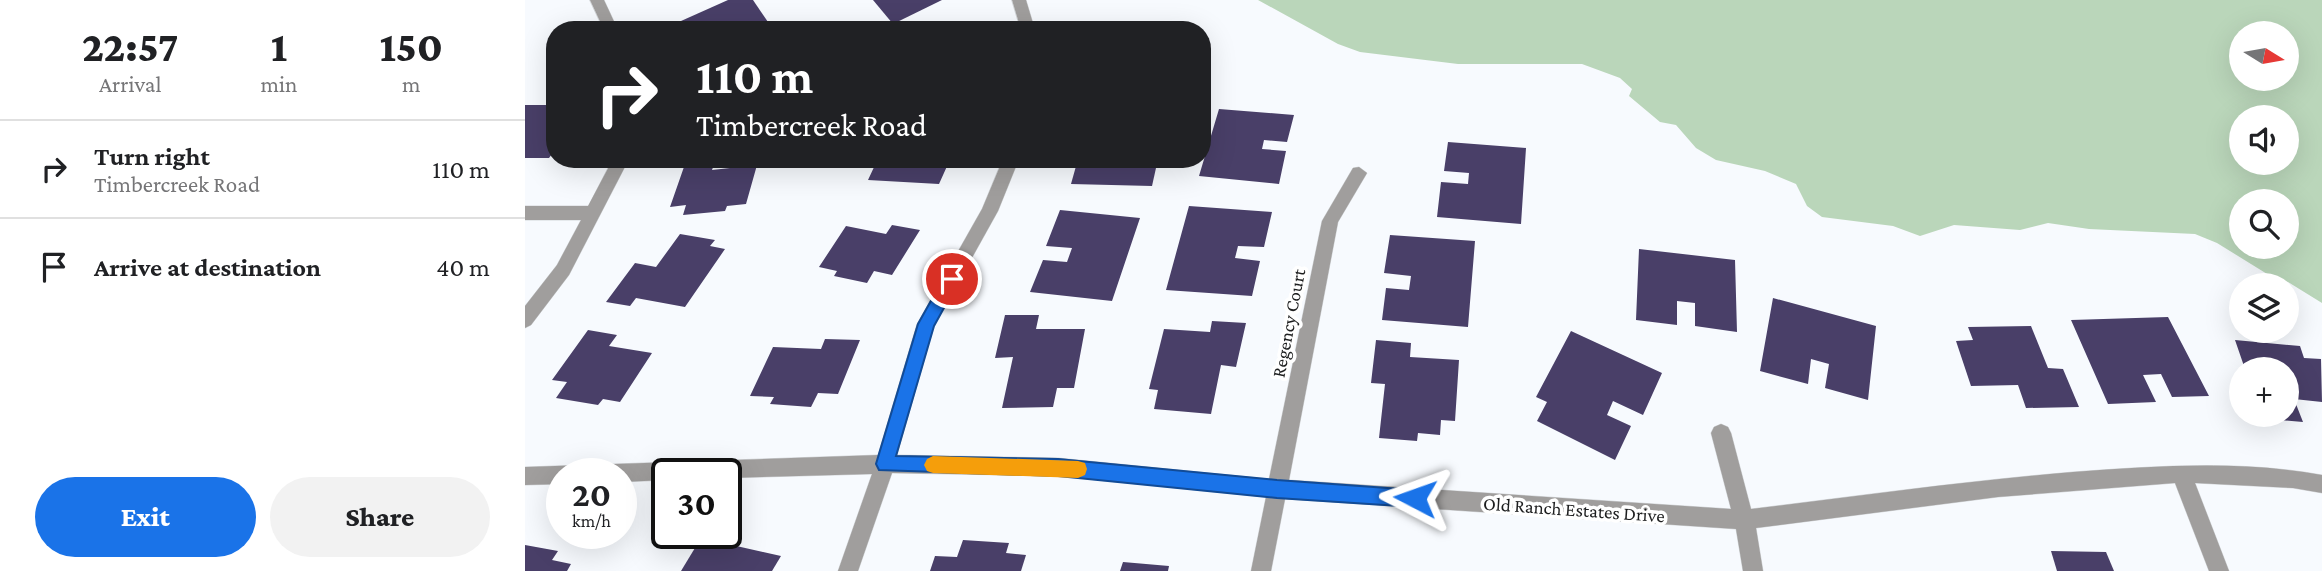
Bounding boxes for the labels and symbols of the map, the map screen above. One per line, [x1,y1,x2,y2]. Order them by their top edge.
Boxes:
north arrow [2229,21,2299,91]
pin [922,249,982,309]
street label: Regency Court [1268,266,1309,379]
speed limit sign: 30 [651,458,742,549]
position arrow [1378,461,1452,535]
street label: Old Ranch Estates Drive [1483,493,1665,526]

